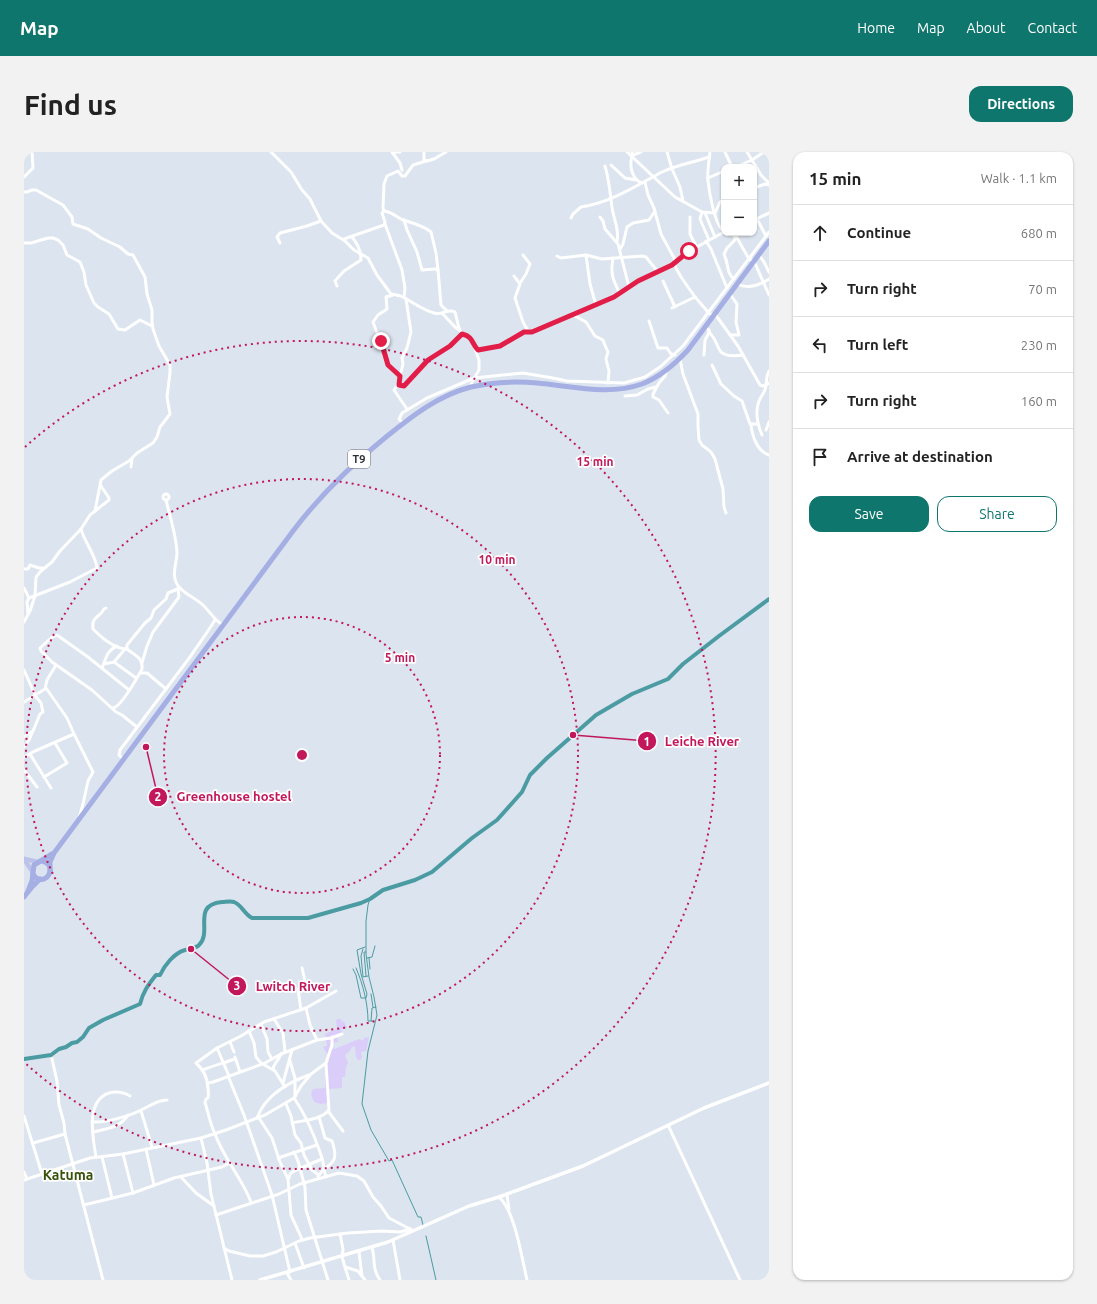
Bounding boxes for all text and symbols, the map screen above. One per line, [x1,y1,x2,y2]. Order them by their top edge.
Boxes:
text: Map [20,17,59,39]
text: Home [857,20,895,36]
text: Map [917,20,945,36]
text: About [967,20,1006,36]
text: Contact [1028,20,1077,36]
button: Directions [969,86,1073,122]
text: Find us [24,89,117,120]
map controls [721,164,757,236]
button: + [721,164,757,200]
text: 15 min [809,169,862,188]
text: Walk · 1.1 km [981,171,1057,185]
button: − [721,200,757,236]
icon: ahead [809,222,831,244]
text: Continue [847,224,911,241]
text: 680 m [1021,226,1057,240]
route start [680,242,698,260]
icon: right [809,278,831,300]
text: Turn right [847,280,917,297]
text: 70 m [1028,282,1057,296]
route end [372,332,390,350]
icon: left [809,334,831,356]
text: Turn left [847,336,908,353]
text: 230 m [1021,338,1057,352]
icon: right [809,390,831,412]
text: Turn right [847,392,917,409]
text: 160 m [1021,394,1057,408]
icon: arrive [809,446,831,468]
text: Arrive at destination [847,448,993,465]
road number: T9 [348,450,370,468]
text: 15 min [576,455,614,468]
button: Save [809,496,929,532]
button: Share [937,496,1057,532]
text: 10 min [478,553,516,566]
text: 5 min [385,651,415,664]
callout: Leiche River [637,729,747,754]
text: Leiche River [665,734,740,748]
text: 1 [644,735,650,748]
centre of rings [295,748,309,762]
callout: Greenhouse hostel [148,784,299,809]
text: Greenhouse hostel [177,789,292,803]
text: 2 [155,790,162,803]
callout: Lwitch River [227,974,338,999]
text: 3 [234,979,240,992]
text: Lwitch River [256,979,331,993]
district label: Katuma [43,1167,93,1183]

